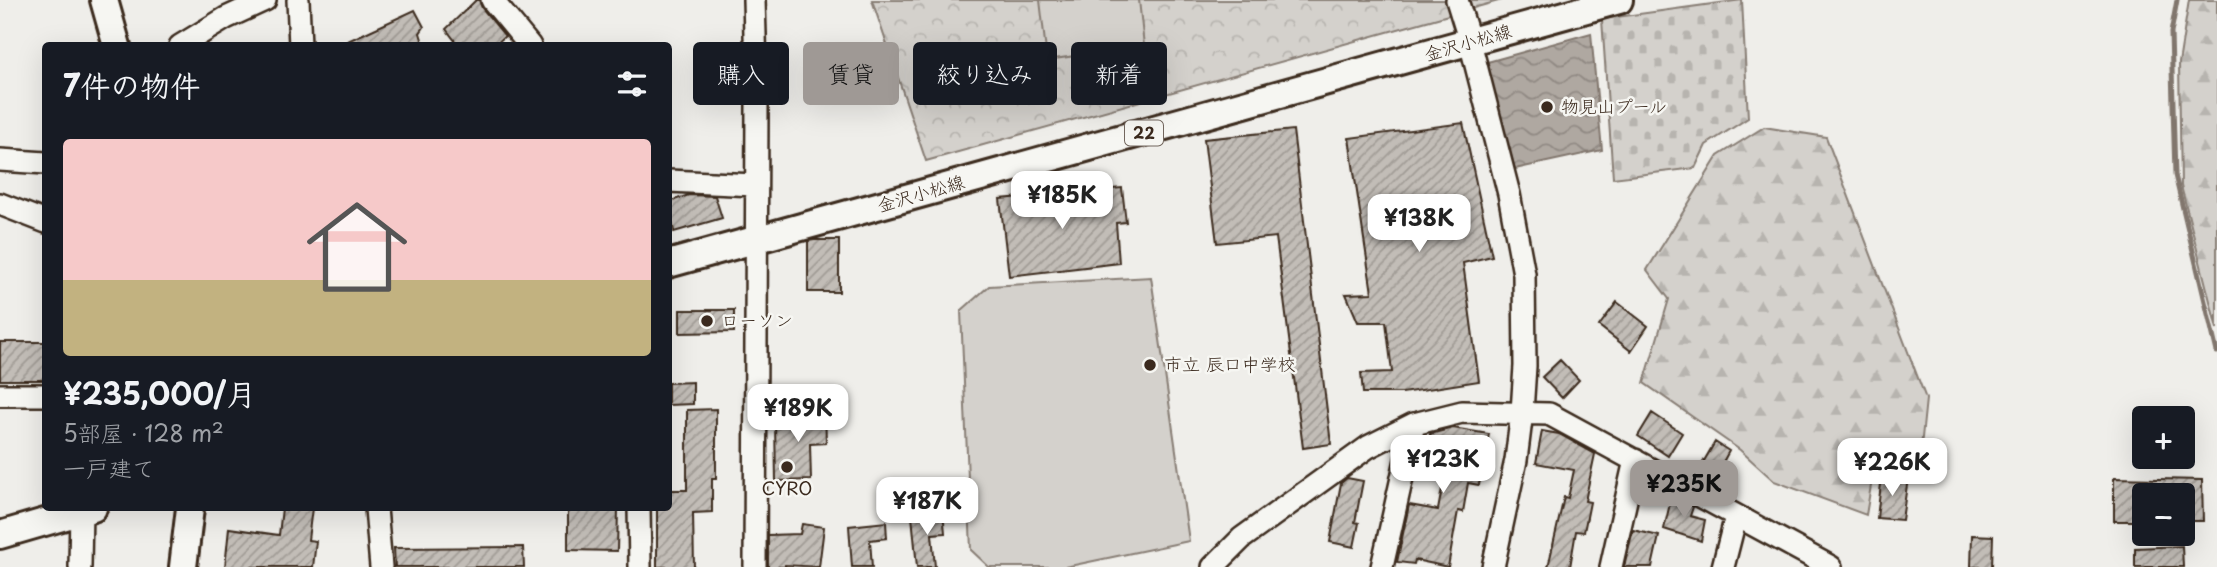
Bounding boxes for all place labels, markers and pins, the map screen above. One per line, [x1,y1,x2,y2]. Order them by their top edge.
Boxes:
place label: 物見山プール [1561,92,1667,119]
marker: 物見山プール [1539,99,1555,115]
pin: ¥185K [1013,172,1111,231]
pin: ¥138K [1370,194,1468,254]
place label: ローソン [721,306,793,333]
marker: ローソン [699,313,715,329]
place label: 市立 辰口中学校 [1164,350,1296,377]
marker: 市立 辰口中学校 [1142,357,1158,373]
pin: ¥189K [749,384,847,444]
pin: ¥123K [1394,435,1492,495]
pin: ¥226K [1843,438,1941,498]
marker: CYRO [779,459,795,475]
pin: ¥235K [1635,461,1733,520]
place label: CYRO [762,474,812,501]
pin: ¥187K [878,477,976,537]

